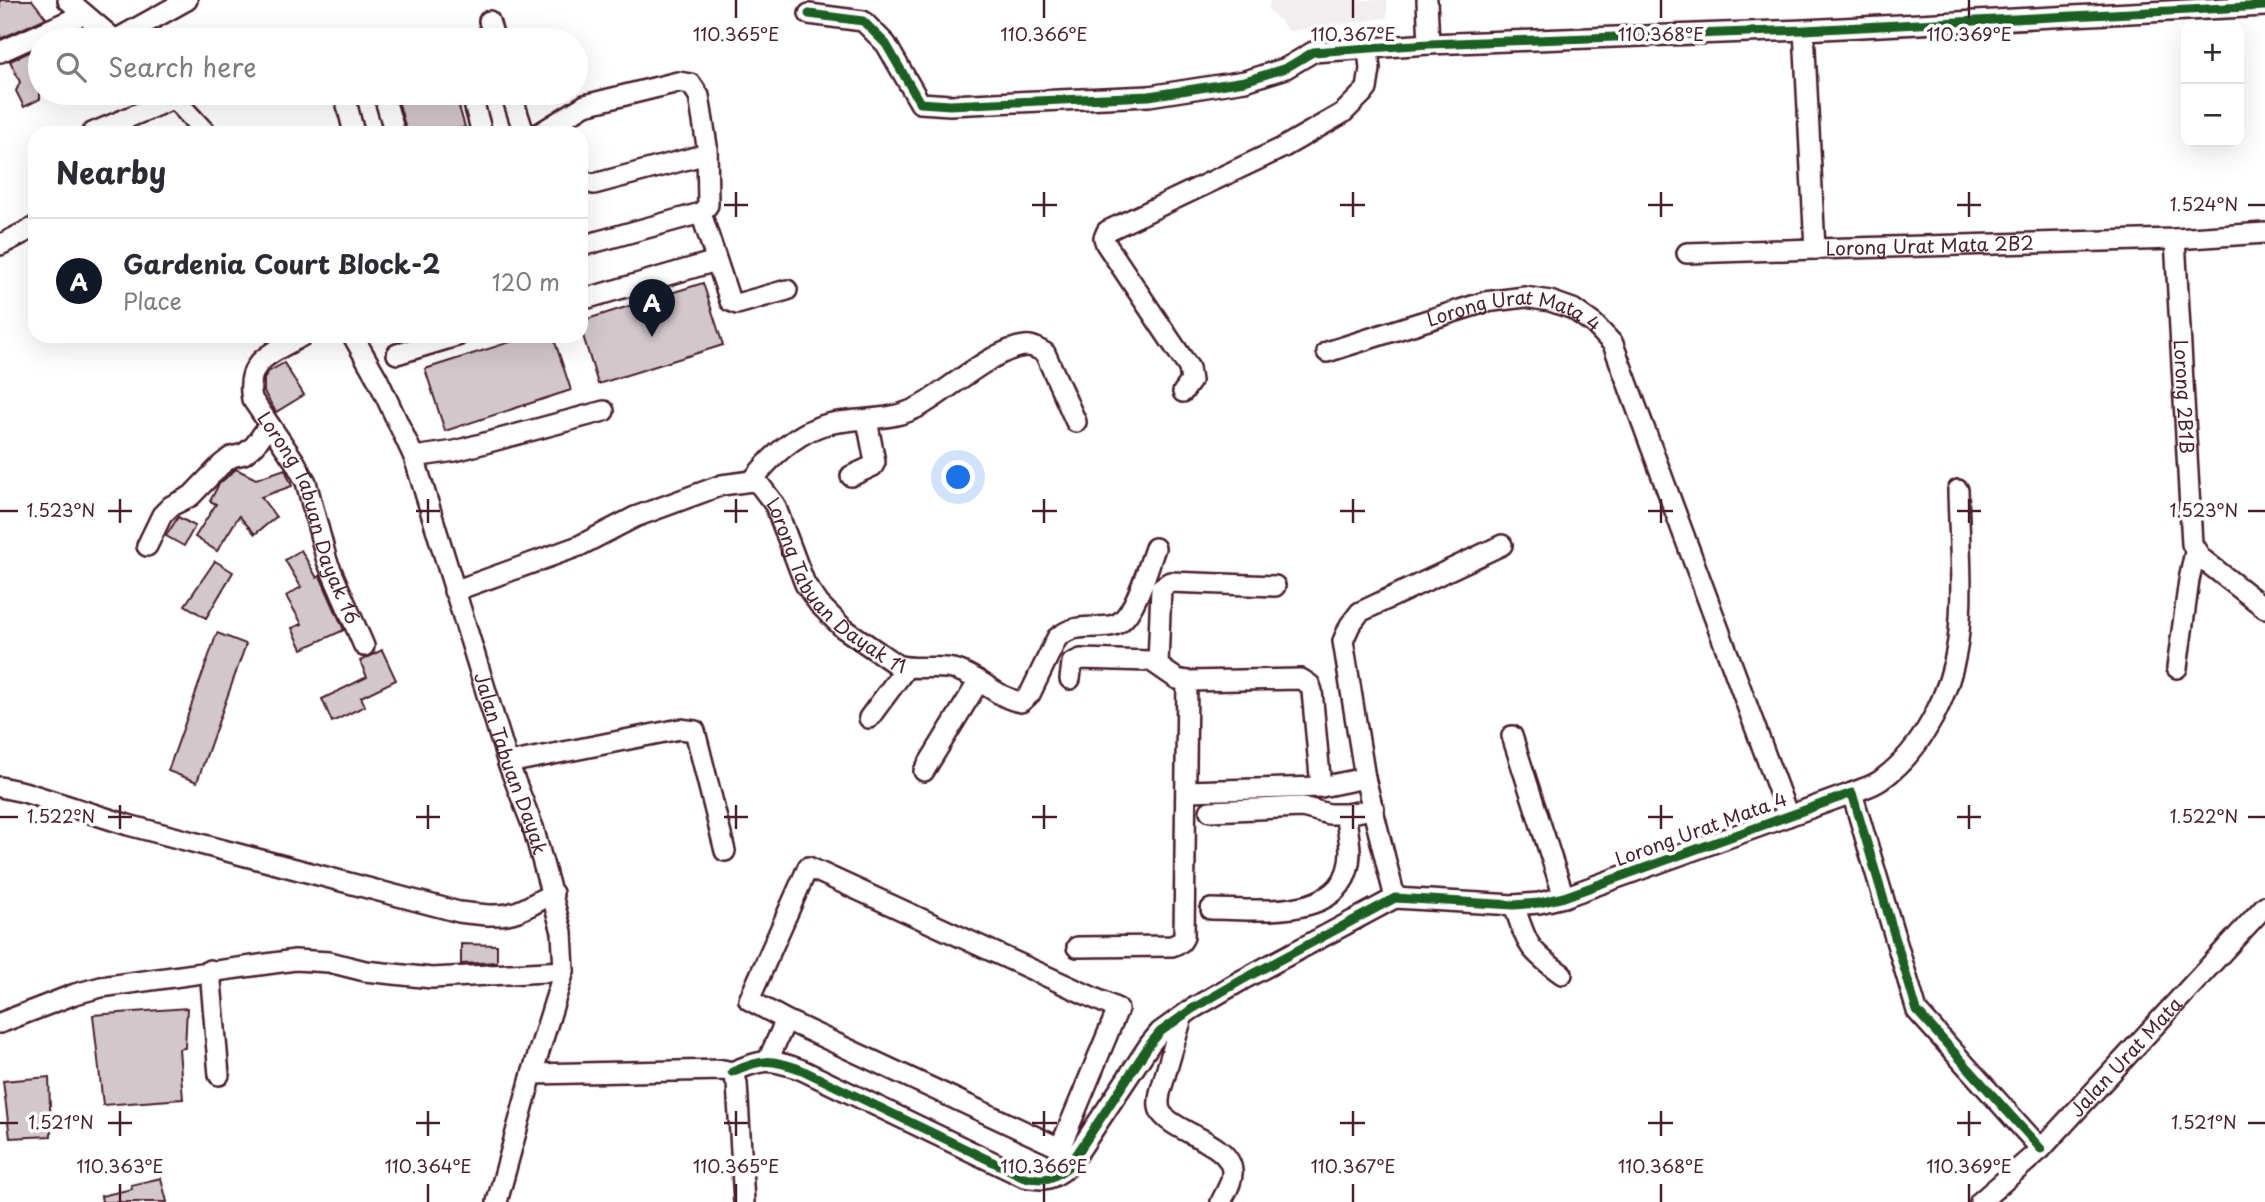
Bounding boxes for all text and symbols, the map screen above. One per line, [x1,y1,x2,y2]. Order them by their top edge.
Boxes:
text: 110.365°E [693,20,779,47]
text: 110.366°E [1000,20,1088,47]
text: 110.367°E [1310,20,1396,47]
text: 110.368°E [1618,20,1704,47]
text: 110.369°E [1926,20,2012,47]
map controls [2181,21,2244,147]
button: + [2181,21,2244,84]
search box [28,28,588,105]
text: Search here [108,47,257,86]
icon: search [52,48,90,86]
button: − [2181,84,2244,147]
text: Nearby [56,149,166,194]
text: 1.524°N [2170,190,2238,217]
street label: Lorong Urat Mata 2B2 [1825,228,2034,262]
text: Gardenia Court Block-2 [123,244,440,283]
text: A [70,264,88,299]
text: 120 m [492,264,560,299]
pin: A [629,279,675,337]
text: Lorong Urat Mata 4 [1423,282,1607,338]
text: Place [123,283,182,318]
street label: Lorong Urat Mata 4 [1419,312,1603,348]
street label: Lorong 2B1B [2168,339,2202,455]
street label: Lorong Tabuan Dayak 16 [251,405,368,628]
your location [941,460,975,494]
street label: Lorong Tabuan Dayak 11 [761,491,908,680]
text: 1.523°N [27,496,95,523]
text: 1.523°N [2170,496,2238,523]
street label: Jalan Tabuan Dayak [468,668,555,858]
street label: Lorong Urat Mata 4 [1611,784,1791,872]
text: 1.522°N [27,802,95,829]
text: 1.522°N [2170,802,2238,829]
street label: Jalan Urat Mata [2062,990,2188,1123]
text: 1.521°N [28,1108,94,1135]
text: 1.521°N [2171,1108,2237,1135]
text: 110.363°E [76,1152,164,1179]
text: 110.364°E [384,1152,472,1179]
text: 110.365°E [693,1152,779,1179]
text: 110.366°E [1000,1152,1088,1179]
text: 110.367°E [1310,1152,1396,1179]
text: 110.368°E [1618,1152,1704,1179]
text: 110.369°E [1926,1152,2012,1179]

